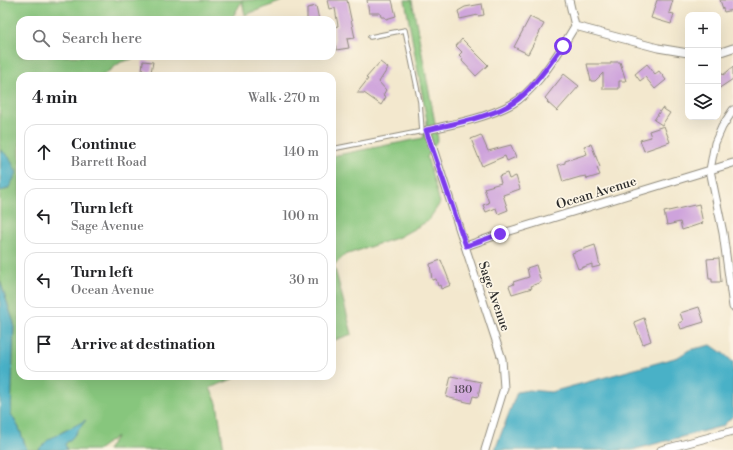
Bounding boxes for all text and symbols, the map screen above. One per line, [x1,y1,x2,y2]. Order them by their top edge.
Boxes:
map controls [685,12,721,120]
button: + [685,12,721,48]
search box [16,16,336,60]
icon: search [30,27,52,49]
text: Search here [62,29,142,48]
route start [554,37,572,55]
button: − [685,48,721,84]
button: layers [685,84,721,120]
text: 4 min [32,87,77,109]
text: Walk · 270 m [248,90,320,106]
text: Continue [71,135,136,154]
icon: ahead [33,141,55,163]
text: 140 m [283,144,319,160]
text: Barrett Road [71,154,147,170]
street label: Ocean Avenue [554,173,639,213]
text: Turn left [71,199,133,218]
icon: left [33,205,55,227]
text: 100 m [283,208,319,224]
text: Sage Avenue [71,218,144,234]
route end [491,225,509,243]
street label: Sage Avenue [475,259,514,334]
text: Turn left [71,263,133,282]
icon: left [33,269,55,291]
text: 30 m [289,272,319,288]
text: Ocean Avenue [71,282,154,298]
icon: arrive [33,333,55,355]
text: Arrive at destination [71,335,215,354]
house number: 180 [454,383,472,397]

